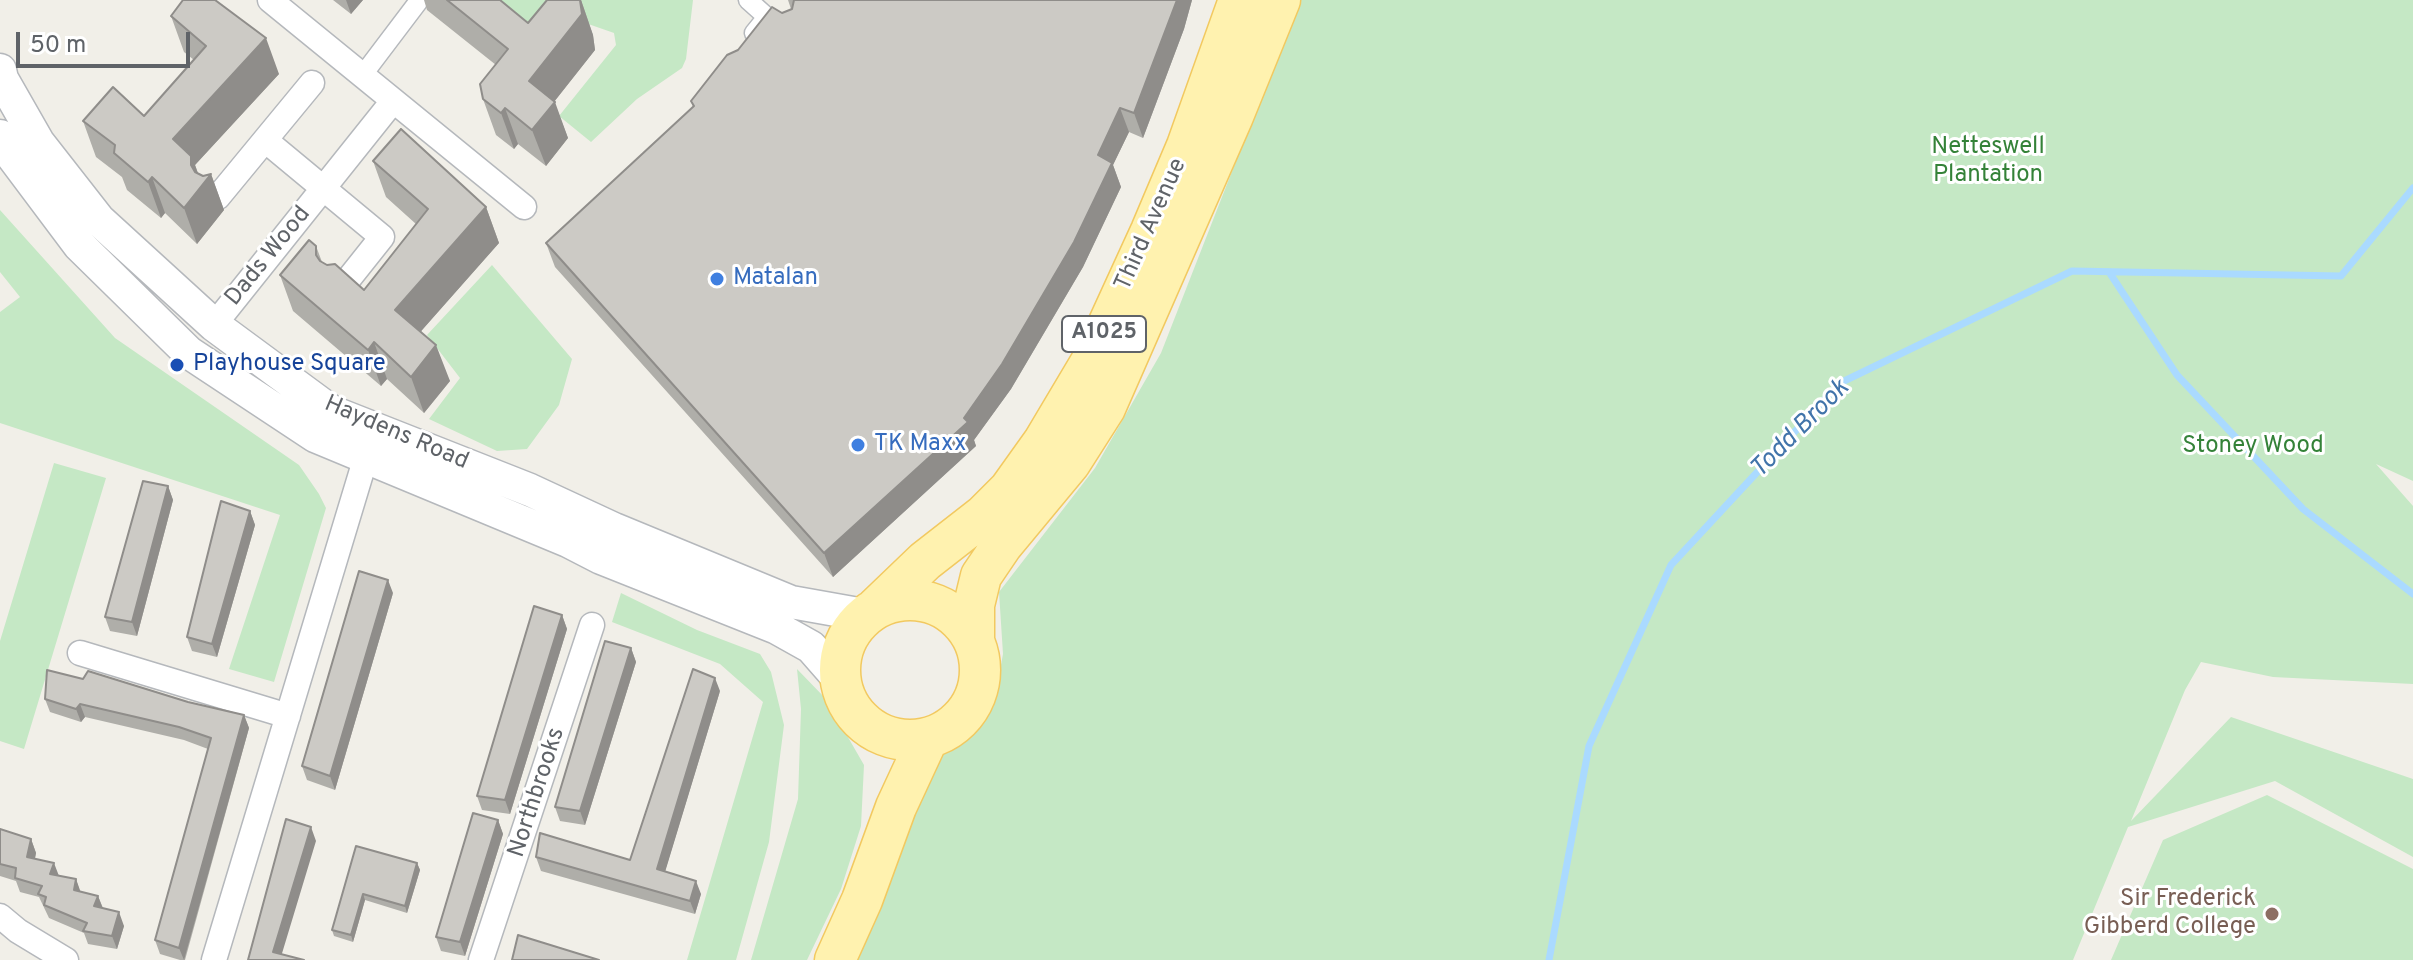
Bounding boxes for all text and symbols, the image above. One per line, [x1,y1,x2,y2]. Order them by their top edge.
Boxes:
scale bar [20,16,194,66]
text: 50 m [30,31,86,61]
park label: Netteswell Plantation [1931,134,2045,190]
street label: Third Avenue [1110,154,1194,296]
street label: Dads Wood [220,201,318,313]
place label: Matalan [733,265,818,293]
marker: Matalan [708,270,726,288]
road number: A1025 [1062,316,1146,352]
place label: Playhouse Square [193,351,386,379]
marker: Playhouse Square [168,356,186,374]
water label: Todd Brook [1745,374,1857,486]
street label: Haydens Road [320,391,472,477]
place label: TK Maxx [874,431,966,459]
park label: Stoney Wood [2182,433,2324,461]
marker: TK Maxx [849,436,867,454]
street label: Northbrooks [503,724,573,862]
place label: Sir Frederick Gibberd College [2084,886,2256,942]
marker: Sir Frederick Gibberd College [2263,905,2281,923]

